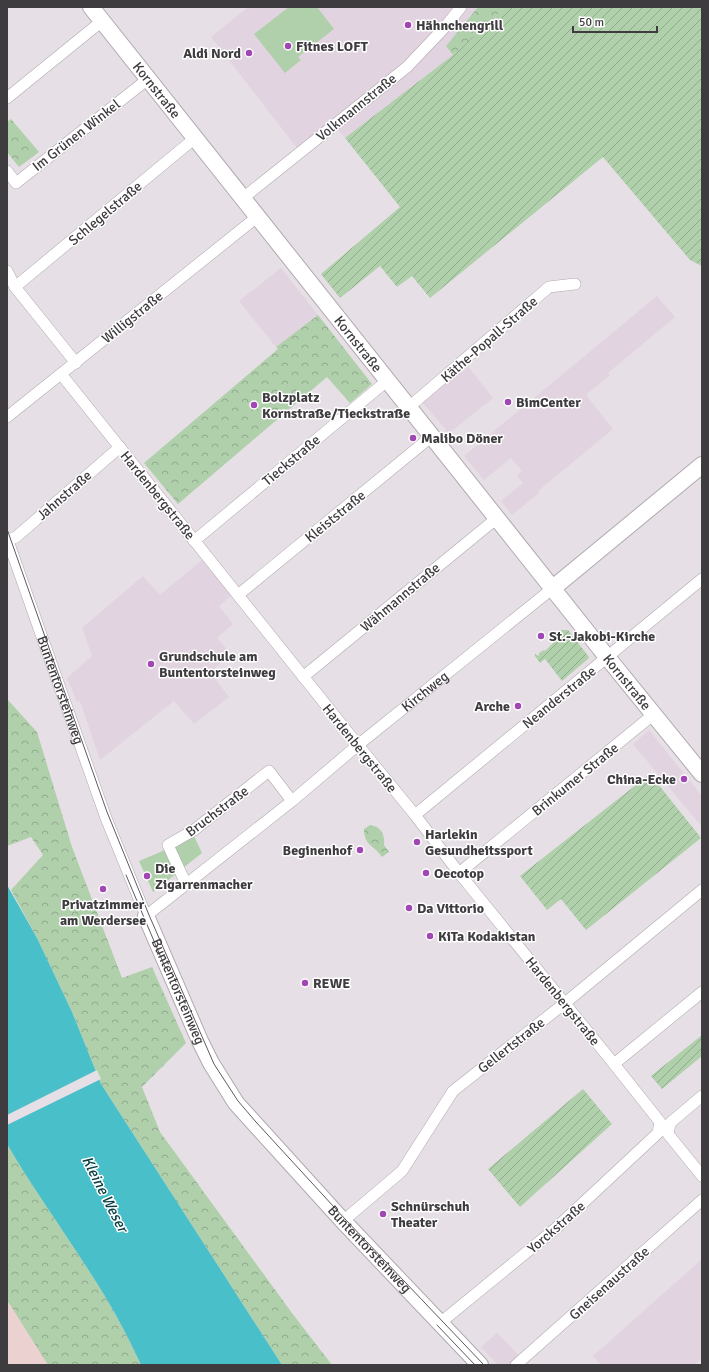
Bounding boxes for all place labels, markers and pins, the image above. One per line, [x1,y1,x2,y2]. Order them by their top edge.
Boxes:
place label: Hähnchengrill [416,17,504,34]
marker: Hähnchengrill [403,20,413,30]
place label: Fitnes LOFT [296,38,369,55]
marker: Fitnes LOFT [283,41,293,51]
place label: Aldi Nord [183,45,241,62]
marker: Aldi Nord [244,48,254,58]
place label: Bolzplatz Kornstraße/Tieckstraße [262,389,410,422]
place label: BimCenter [516,394,581,411]
marker: BimCenter [503,397,513,407]
marker: Bolzplatz Kornstraße/Tieckstraße [249,400,259,410]
place label: Malibo Döner [421,430,503,447]
marker: Malibo Döner [408,433,418,443]
place label: St.-Jakobi-Kirche [549,628,655,645]
marker: St.-Jakobi-Kirche [536,631,546,641]
place label: Grundschule am Buntentorsteinweg [159,648,276,681]
marker: Grundschule am Buntentorsteinweg [146,659,156,669]
place label: Arche [475,698,510,715]
marker: Arche [513,701,523,711]
place label: China-Ecke [607,771,676,788]
marker: China-Ecke [679,774,689,784]
place label: Harlekin Gesundheitssport [425,826,533,859]
marker: Harlekin Gesundheitssport [412,837,422,847]
place label: Beginenhof [283,842,353,859]
marker: Beginenhof [355,845,365,855]
place label: Die Zigarrenmacher [155,860,253,893]
place label: Oecotop [434,865,485,882]
marker: Oecotop [421,868,431,878]
marker: Die Zigarrenmacher [142,871,152,881]
marker: Privatzimmer am Werdersee [98,884,108,894]
place label: Privatzimmer am Werdersee [60,896,146,929]
place label: Da Vittorio [417,900,484,917]
marker: Da Vittorio [404,903,414,913]
place label: KiTa Kodakistan [438,928,536,945]
marker: KiTa Kodakistan [425,931,435,941]
place label: REWE [313,975,350,992]
marker: REWE [300,978,310,988]
place label: Schnürschuh Theater [391,1198,470,1231]
marker: Schnürschuh Theater [378,1209,388,1219]

